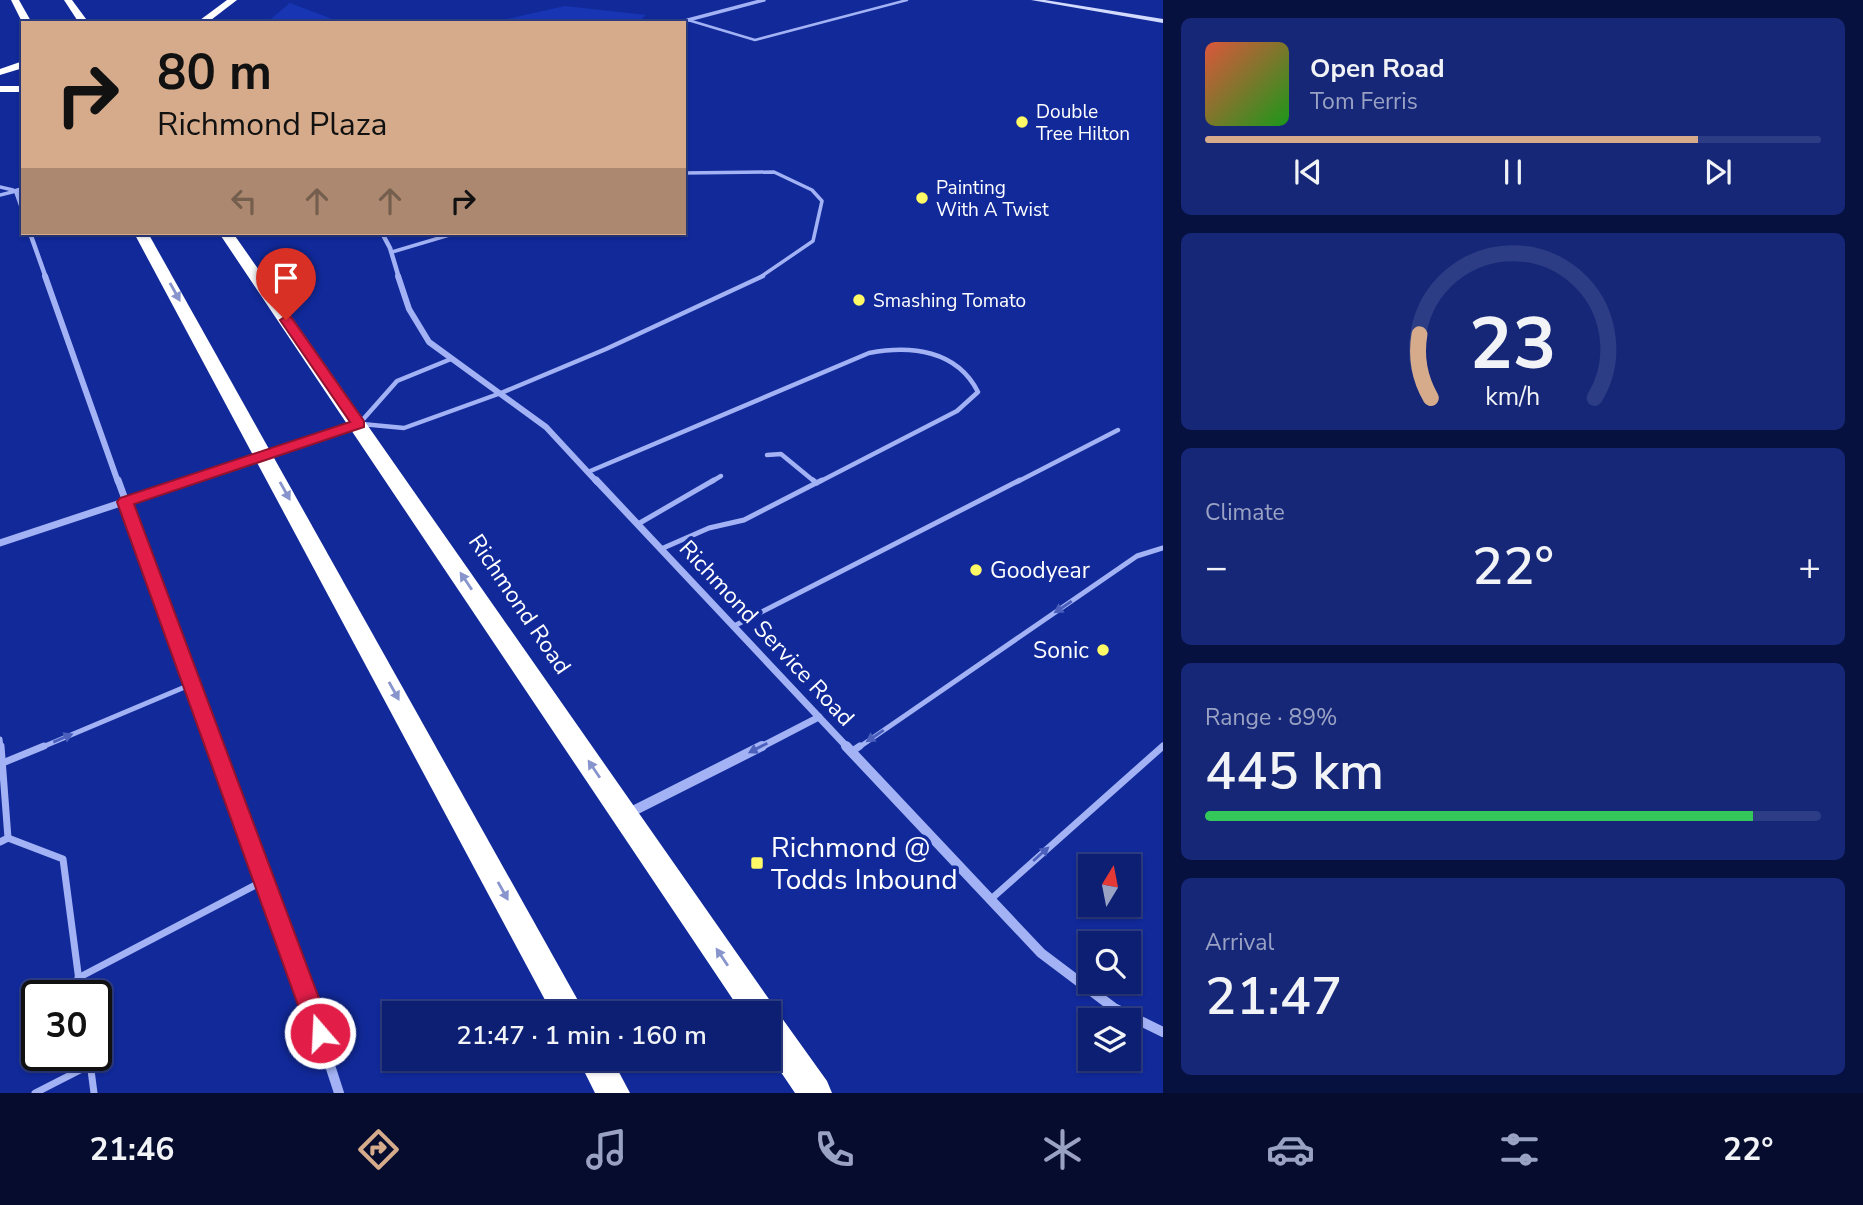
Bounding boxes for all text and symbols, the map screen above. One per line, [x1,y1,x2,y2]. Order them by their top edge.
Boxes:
text: 80 m [157,39,272,106]
icon: right [42,49,133,140]
text: Open Road [1310,51,1445,86]
text: Tom Ferris [1310,86,1418,117]
place label: Double Tree Hilton [1036,99,1130,147]
text: Richmond Plaza [157,103,387,146]
marker: Double Tree Hilton [1014,114,1030,130]
icon: previous [1289,153,1327,191]
icon: pause [1494,153,1532,191]
icon: next [1699,153,1737,191]
place label: Painting With A Twist [936,175,1049,223]
icon: left [225,182,263,220]
icon: ahead [298,182,336,220]
icon: ahead [371,182,409,220]
icon: right [444,182,482,220]
marker: Painting With A Twist [914,190,930,206]
pin [256,248,316,320]
icon: arrive [267,259,305,297]
one-way arrow [169,283,181,302]
place label: Smashing Tomato [873,288,1026,314]
marker: Smashing Tomato [851,292,867,308]
text: 23 [1469,294,1557,394]
text: km/h [1485,379,1541,413]
one-way arrow [279,482,291,501]
text: Climate [1205,497,1285,528]
street label: Richmond Road [461,528,578,680]
text: 22° [1472,531,1554,602]
street label: Richmond Service Road [672,534,861,733]
text: − [1205,542,1228,593]
text: + [1798,542,1821,593]
place label: Goodyear [990,555,1091,586]
marker: Goodyear [968,562,984,578]
one-way arrow [459,572,473,590]
one-way arrow [1054,600,1072,614]
place label: Sonic [1033,635,1089,666]
marker: Sonic [1095,642,1111,658]
one-way arrow [388,681,400,701]
text: Range · 89% [1205,702,1337,733]
one-way arrow [866,729,884,743]
one-way arrow [53,732,74,743]
text: 445 km [1205,736,1384,807]
one-way arrow [748,743,768,754]
one-way arrow [588,759,601,778]
place label: Richmond @ Todds Inbound [771,829,958,899]
one-way arrow [1033,847,1050,862]
north arrow [1078,854,1141,917]
map controls [1078,854,1141,1071]
marker: Richmond @ Todds Inbound [749,855,765,871]
one-way arrow [497,881,509,901]
text: Arrival [1205,927,1274,958]
button: search [1078,931,1141,994]
one-way arrow [715,948,729,966]
text: 21:47 [1205,961,1342,1032]
speed limit sign: 30 [21,980,112,1071]
position arrow [283,996,357,1070]
button: layers [1078,1008,1141,1071]
text: 21:47 · 1 min · 160 m [456,1018,707,1053]
icon: directions [354,1125,403,1174]
icon: music [582,1125,631,1174]
icon: phone [810,1125,859,1174]
icon: climate [1038,1125,1087,1174]
icon: car [1266,1125,1315,1174]
icon: filters [1495,1125,1544,1174]
text: 21:46 [90,1128,174,1171]
text: 22° [1723,1128,1773,1171]

